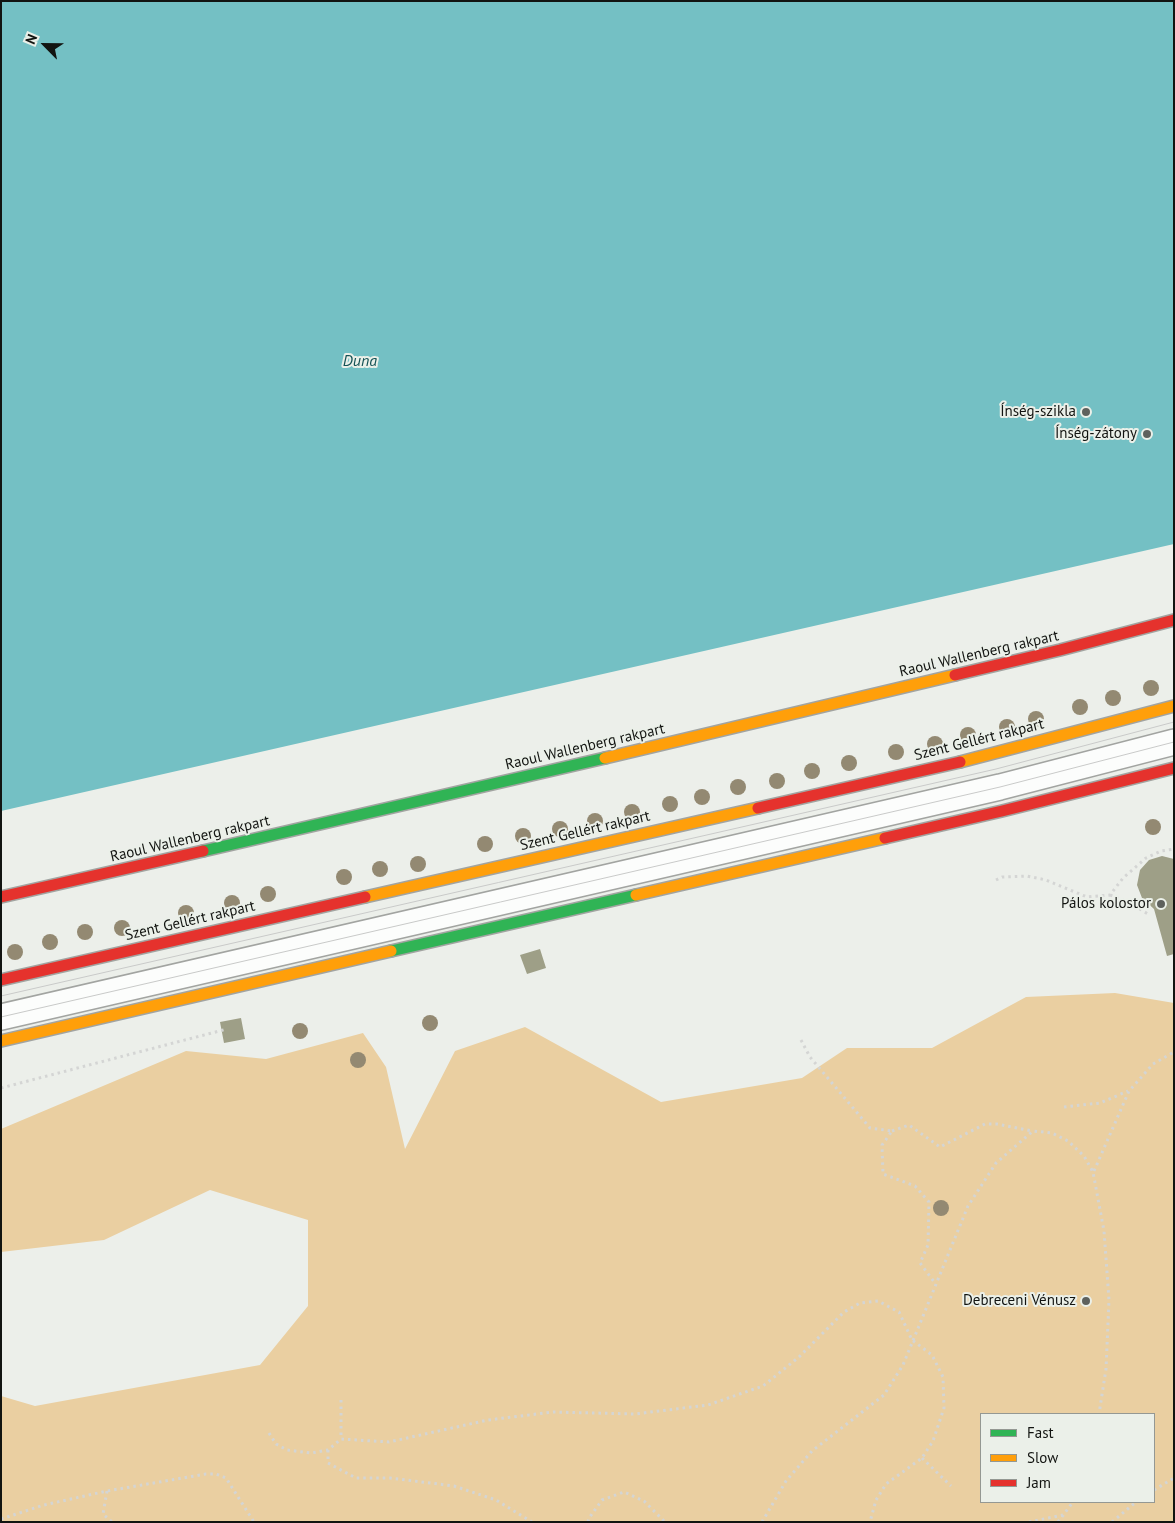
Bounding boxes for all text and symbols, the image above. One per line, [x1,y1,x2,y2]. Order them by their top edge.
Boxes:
north arrow [20,20,70,70]
text: N [21,31,41,47]
water label: Duna [343,351,377,371]
place label: Ínség-szikla [1000,403,1076,421]
marker: Ínség-szikla [1080,406,1092,418]
place label: Ínség-zátony [1055,425,1137,443]
marker: Ínség-zátony [1141,428,1153,440]
street label: Raoul Wallenberg rakpart [897,627,1061,681]
street label: Szent Gellért rakpart [912,715,1046,765]
street label: Raoul Wallenberg rakpart [503,720,667,774]
street label: Szent Gellért rakpart [518,807,652,855]
street label: Raoul Wallenberg rakpart [108,812,272,866]
place label: Pálos kolostor [1061,895,1151,913]
street label: Szent Gellért rakpart [123,897,257,945]
marker: Pálos kolostor [1155,898,1167,910]
place label: Debreceni Vénusz [963,1292,1076,1310]
marker: Debreceni Vénusz [1080,1295,1092,1307]
legend [980,1413,1155,1503]
text: Fast [1027,1423,1054,1442]
text: Slow [1027,1448,1058,1467]
text: Jam [1027,1473,1051,1492]

